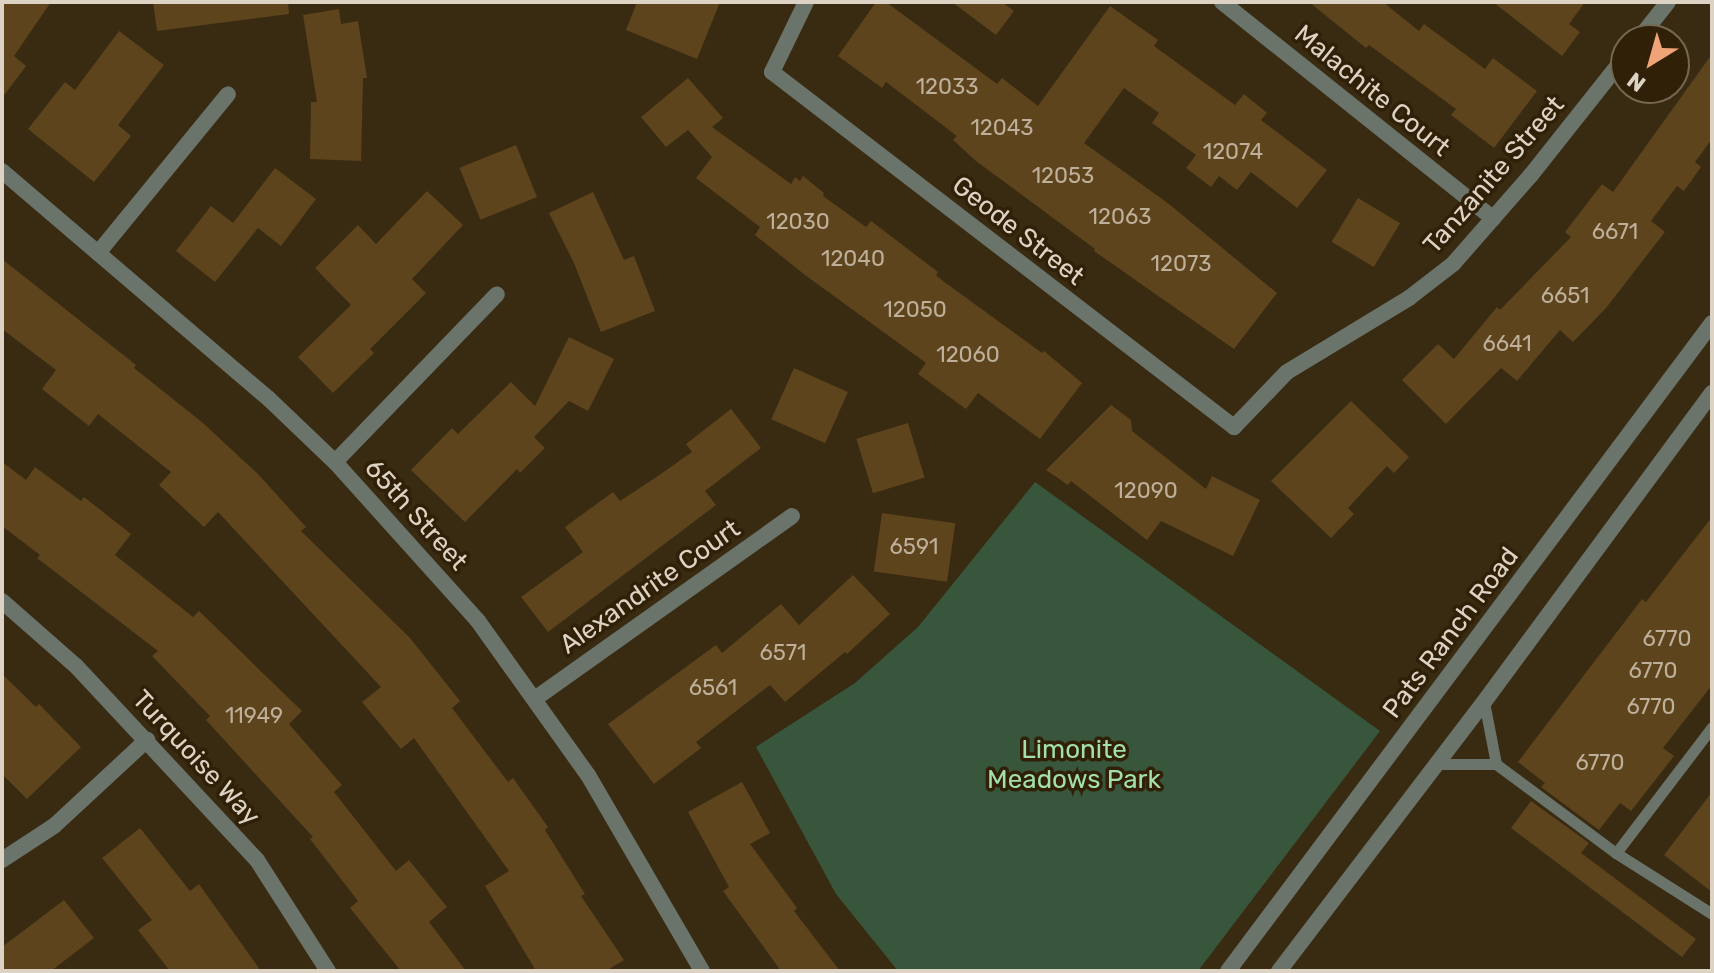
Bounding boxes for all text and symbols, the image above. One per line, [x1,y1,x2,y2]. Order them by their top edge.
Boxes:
street label: Malachite Court [1288,19,1456,163]
north arrow [1610,24,1690,104]
text: N [1622,66,1651,98]
house number: 12033 [916,74,978,100]
street label: Tanzanite Street [1417,90,1571,260]
house number: 12043 [970,115,1034,141]
house number: 12074 [1203,139,1263,165]
house number: 12053 [1032,163,1094,189]
street label: Geode Street [946,170,1090,292]
house number: 12063 [1089,204,1151,230]
house number: 12030 [766,209,830,235]
house number: 6671 [1592,219,1638,245]
house number: 12040 [821,246,885,272]
house number: 12073 [1151,251,1211,277]
house number: 6651 [1541,283,1589,309]
house number: 12050 [883,297,947,323]
house number: 6641 [1482,331,1532,357]
house number: 12060 [936,342,1000,368]
street label: 65th Street [358,453,474,577]
house number: 12090 [1114,478,1178,504]
street label: Alexandrite Court [554,513,746,661]
house number: 6591 [890,534,938,560]
street label: Pats Ranch Road [1377,541,1525,725]
house number: 6770 [1642,626,1692,652]
house number: 6571 [759,640,807,666]
house number: 6770 [1628,658,1678,684]
house number: 6561 [689,675,737,701]
street label: Turquoise Way [125,684,267,832]
house number: 6770 [1626,694,1676,720]
house number: 11949 [225,703,283,729]
park label: Limonite Meadows Park [987,734,1161,796]
house number: 6770 [1575,750,1625,776]

